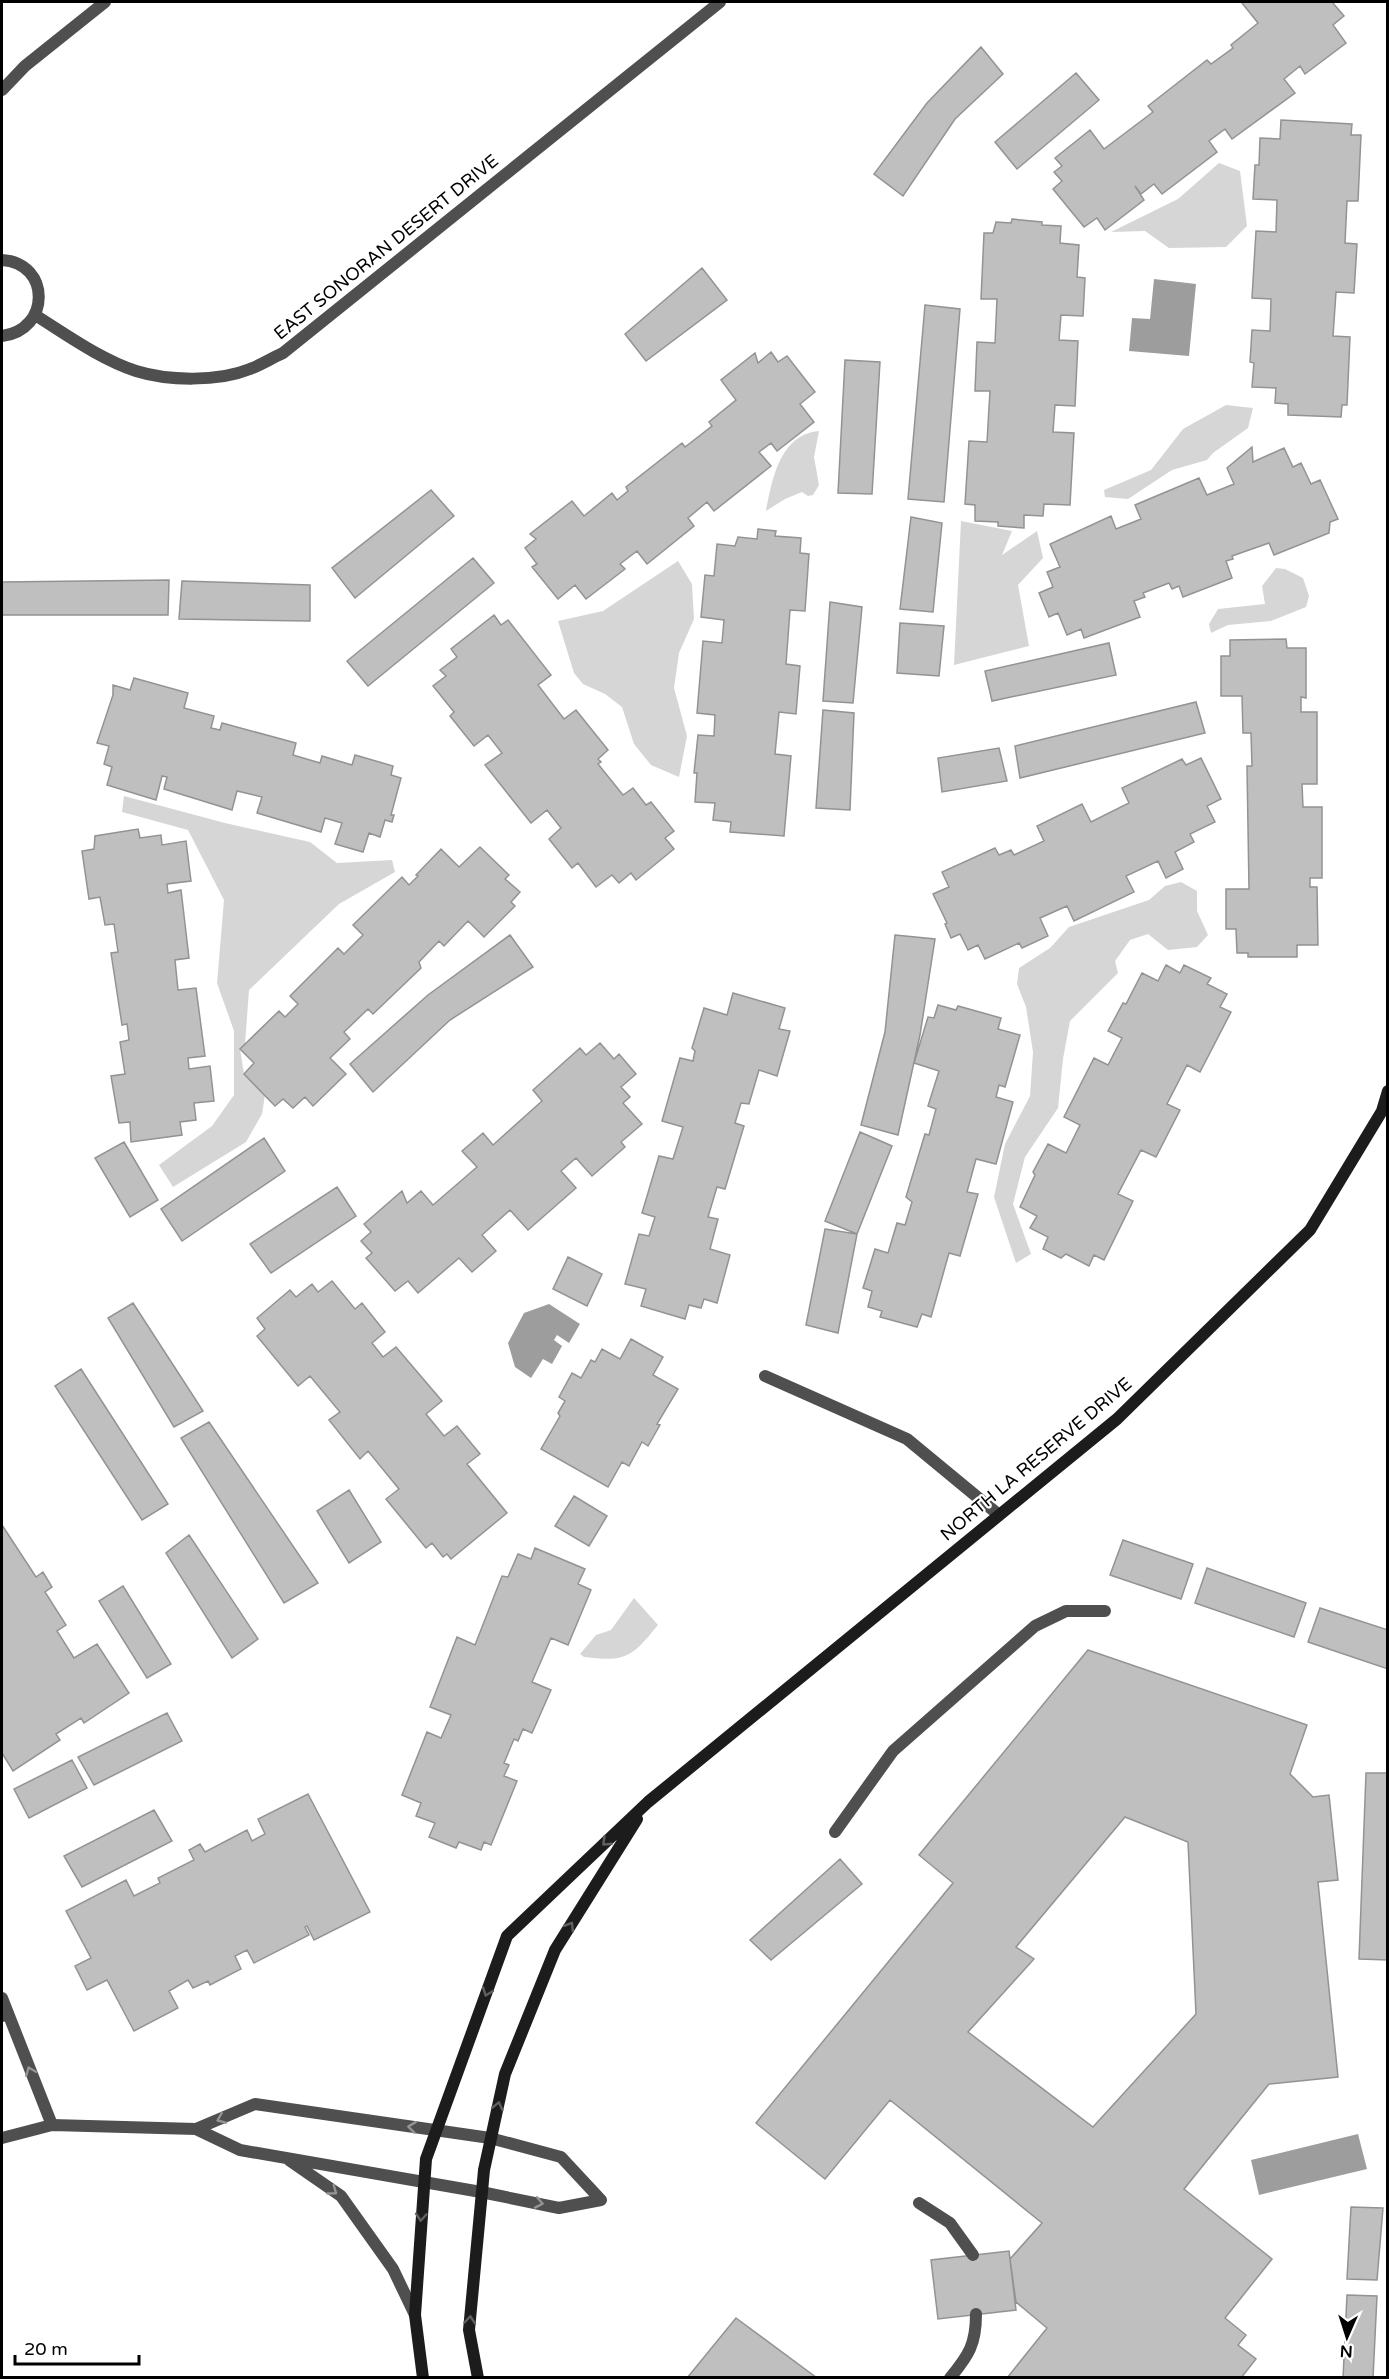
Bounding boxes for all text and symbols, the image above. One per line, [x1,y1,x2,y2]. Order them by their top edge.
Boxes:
street label: EAST SONORAN DESERT DRIVE [269,150,503,344]
street label: NORTH LA RESERVE DRIVE [936,1372,1136,1546]
one-way arrow [602,1835,613,1846]
one-way arrow [563,1922,574,1933]
one-way arrow [482,1986,494,1997]
one-way arrow [25,2066,37,2077]
one-way arrow [490,2101,503,2111]
one-way arrow [217,2111,228,2123]
one-way arrow [407,2122,416,2134]
one-way arrow [327,2184,338,2195]
one-way arrow [533,2196,543,2209]
one-way arrow [415,2212,428,2221]
north arrow [1317,2307,1377,2367]
one-way arrow [463,2315,476,2325]
scale bar [15,2328,140,2366]
text: 20 m [24,2338,68,2360]
text: N [1339,2341,1353,2361]

